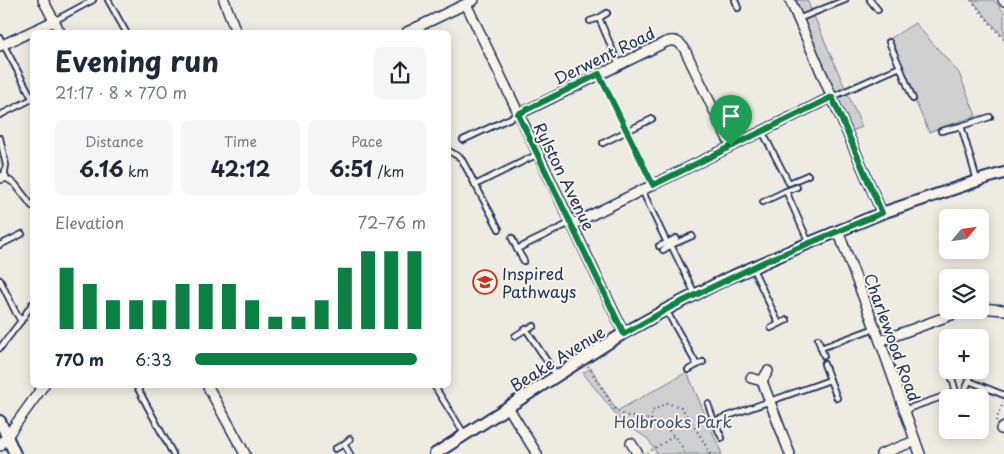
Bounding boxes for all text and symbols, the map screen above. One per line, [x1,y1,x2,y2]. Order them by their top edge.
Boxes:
street label: Derwent Road [549,20,659,90]
text: Evening run [55,39,219,82]
button: share [374,47,426,99]
text: 21:17 · 8 × 770 m [55,80,187,104]
pin [710,95,752,146]
icon: arrive [717,102,745,130]
street label: Rylston Avenue [528,118,602,234]
text: Distance [85,131,144,152]
text: Time [224,131,257,152]
text: Pace [351,131,383,152]
text: 6.16 [79,152,123,184]
text: 42:12 [211,152,270,184]
text: 6:51 [329,152,373,184]
text: km [123,161,149,182]
text: /km [373,161,404,182]
north arrow [939,209,989,259]
map controls [939,209,989,439]
text: Elevation [55,210,124,234]
text: 72–76 m [358,210,426,234]
place label: Inspired Pathways [502,261,576,303]
school or university icon: Inspired Pathways [472,269,498,295]
button: layers [939,269,989,319]
street label: Charlewood Road [859,270,927,404]
street label: Beake Avenue [505,319,609,397]
button: + [939,329,989,379]
text: 770 m [55,347,104,371]
text: 6:33 [135,347,172,371]
button: − [939,389,989,439]
park label: Holbrooks Park [614,409,732,433]

